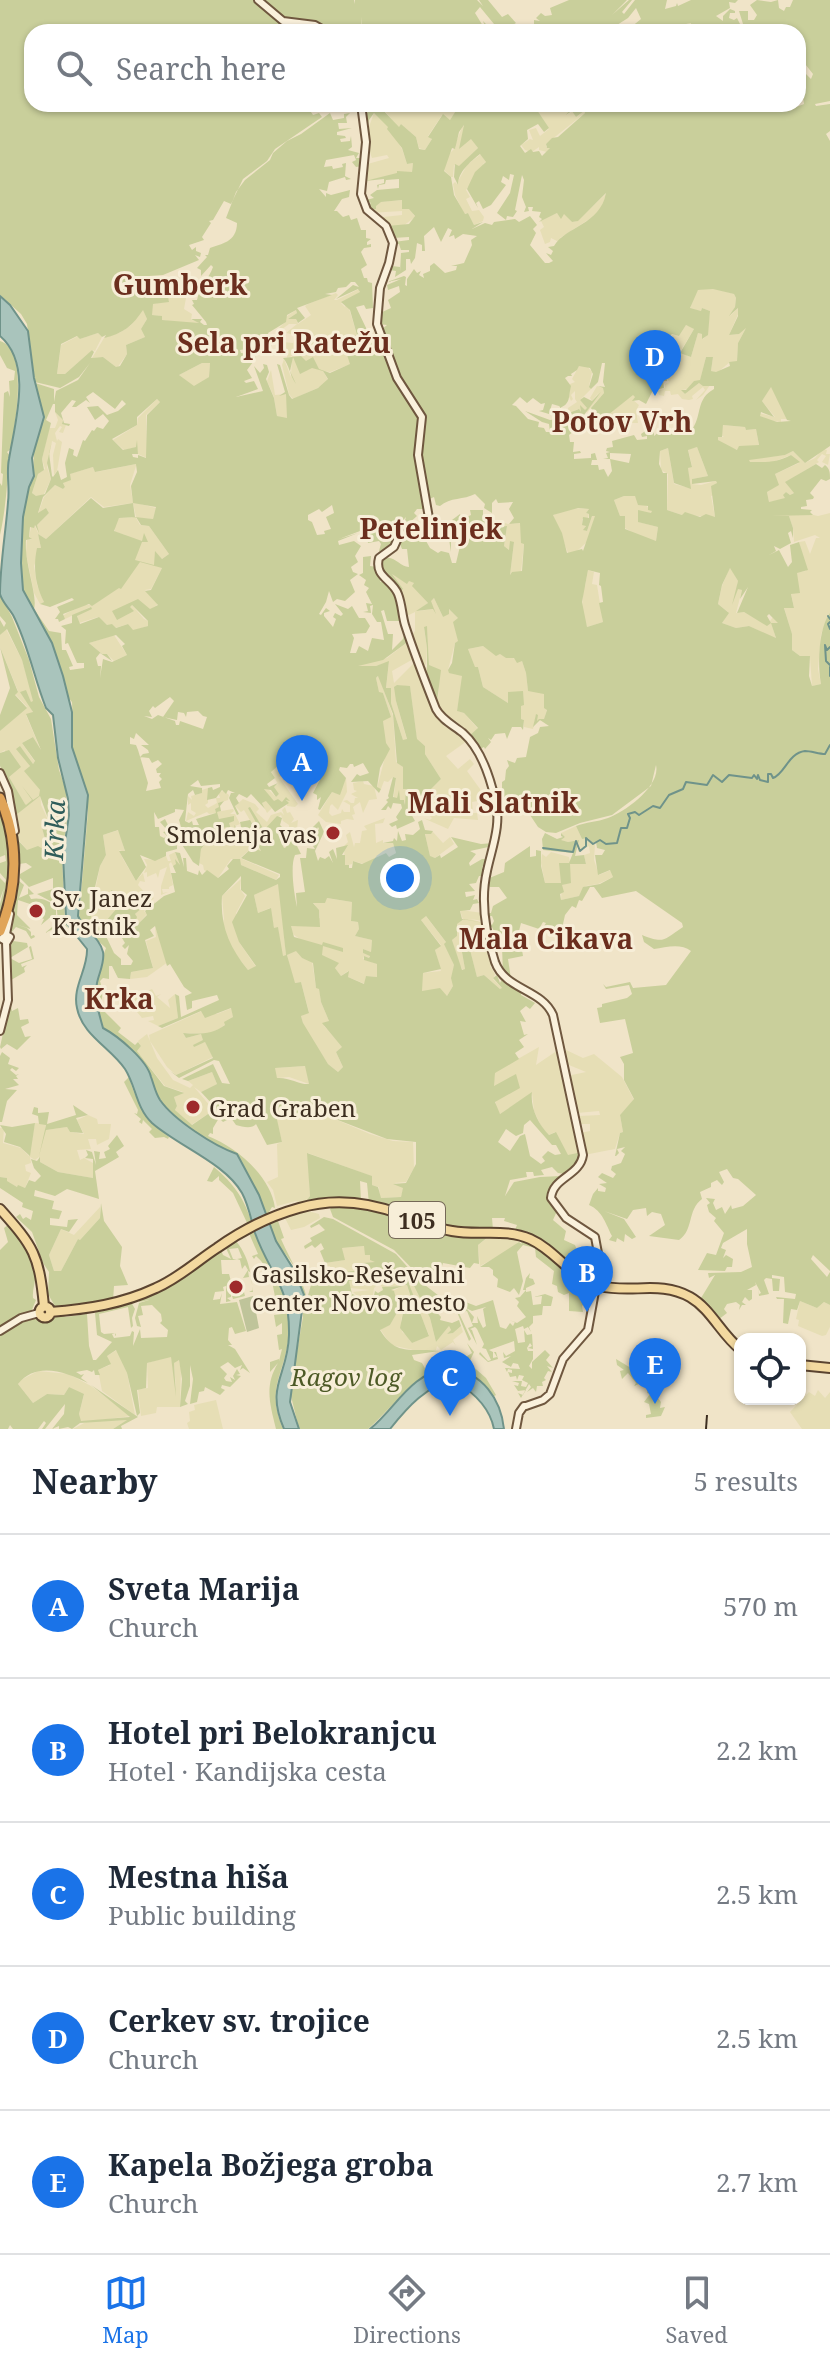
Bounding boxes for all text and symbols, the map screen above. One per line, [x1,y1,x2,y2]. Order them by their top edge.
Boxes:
search box [24,24,806,112]
icon: search [52,46,96,90]
text: Search here [116,48,286,89]
district label: Gumberk [113,265,247,303]
district label: Sela pri Ratežu [177,323,391,361]
pin: D [629,330,681,396]
district label: Potov Vrh [552,402,692,440]
district label: Petelinjek [359,509,503,547]
pin: A [276,735,328,801]
district label: Mali Slatnik [407,783,579,821]
water label: Krka [35,799,73,862]
place label: Smolenja vas [166,817,317,850]
marker: Smolenja vas [324,824,342,842]
your location [380,858,420,898]
place label: Sv. Janez Krstnik [52,881,152,942]
marker: Sv. Janez Krstnik [27,902,45,920]
district label: Mala Cikava [459,919,633,957]
district label: Krka [84,979,154,1017]
place label: Grad Graben [209,1091,356,1124]
marker: Grad Graben [184,1098,202,1116]
road number: 105 [389,1202,445,1238]
pin: B [561,1246,613,1312]
place label: Gasilsko-Reševalni center Novo mesto [252,1257,466,1318]
marker: Gasilsko-Reševalni center Novo mesto [227,1278,245,1296]
map controls [734,1333,806,1405]
button: locate [734,1333,806,1405]
pin: E [629,1338,681,1404]
pin: C [424,1350,476,1416]
park label: Ragov log [290,1360,403,1393]
text: Nearby [32,1458,158,1504]
text: 5 results [693,1463,798,1499]
text: Sveta Marija [108,1568,300,1609]
text: A [48,1588,68,1624]
text: 570 m [723,1588,798,1624]
text: Church [108,1609,199,1645]
text: Hotel pri Belokranjcu [108,1712,437,1753]
text: B [49,1732,67,1768]
text: 2.2 km [716,1732,798,1768]
text: Hotel · Kandijska cesta [108,1753,387,1789]
text: Mestna hiša [108,1856,289,1897]
text: C [49,1876,67,1912]
text: 2.5 km [716,1876,798,1912]
text: Public building [108,1897,296,1933]
text: Cerkev sv. trojice [108,2000,370,2041]
text: D [48,2020,68,2056]
text: 2.5 km [716,2020,798,2056]
text: Church [108,2041,199,2077]
text: Kapela Božjega groba [108,2144,434,2185]
text: E [50,2164,66,2200]
text: 2.7 km [716,2164,798,2200]
text: Church [108,2185,199,2221]
tab: Map [102,2271,149,2349]
tab: Directions [353,2271,461,2349]
tab: Saved [665,2271,728,2349]

